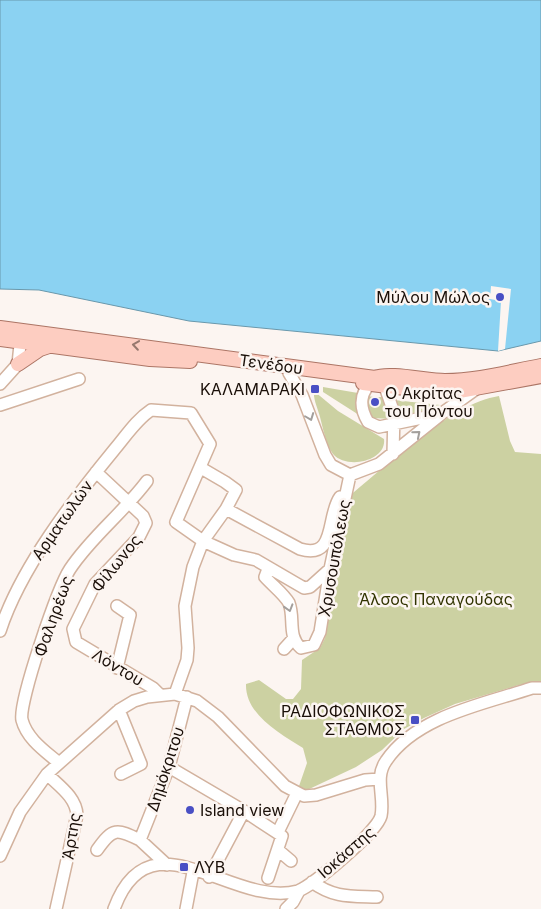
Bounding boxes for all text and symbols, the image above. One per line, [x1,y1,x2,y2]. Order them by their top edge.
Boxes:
place label: Μύλου Μώλος [376,287,490,307]
marker: Μύλου Μώλος [494,291,506,303]
one-way arrow [132,341,141,351]
street label: Τενέδου [238,350,304,378]
place label: ΚΑΛΑΜΑΡΑΚΙ [200,379,305,399]
marker: ΚΑΛΑΜΑΡΑΚΙ [309,383,321,395]
place label: Ο Ακρίτας του Πόντου [385,383,473,421]
marker: Ο Ακρίτας του Πόντου [369,396,381,408]
one-way arrow [304,412,314,421]
one-way arrow [412,431,421,440]
street label: Αρματωλών [27,476,97,564]
street label: Χρυσουπόλεως [314,498,354,618]
street label: Φίλωνος [87,530,145,596]
street label: Φαληρέως [29,573,77,659]
park label: Άλσος Παναγούδας [359,589,513,609]
one-way arrow [283,604,293,612]
street label: Λόντου [89,644,147,690]
place label: ΡΑΔΙΟΦΩΝΙΚΟΣ ΣΤΑΘΜΟΣ [281,701,405,739]
marker: ΡΑΔΙΟΦΩΝΙΚΟΣ ΣΤΑΘΜΟΣ [409,714,421,726]
street label: Δημόκριτου [142,724,188,814]
place label: Island view [200,800,284,820]
marker: Island view [184,804,196,816]
street label: Άρτης [57,811,85,861]
street label: Ιοκάστης [313,822,379,882]
place label: ΛΥΒ [194,857,225,877]
marker: ΛΥΒ [178,861,190,873]

